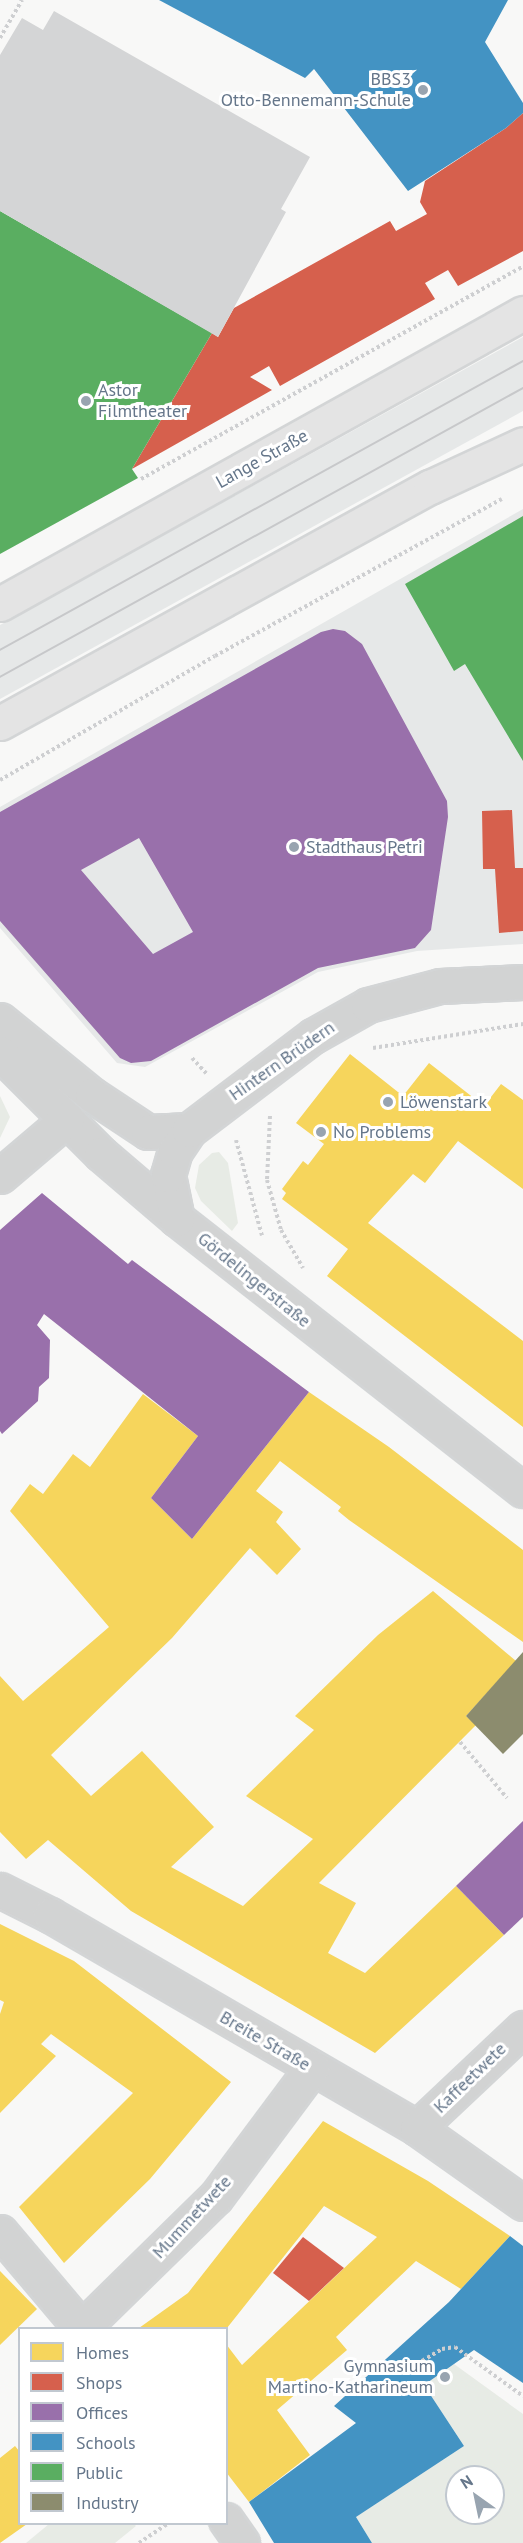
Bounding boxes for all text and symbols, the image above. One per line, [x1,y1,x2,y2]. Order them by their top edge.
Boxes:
place label: BBS3 Otto-Bennemann-Schule [221,69,411,112]
marker: BBS3 Otto-Bennemann-Schule [416,83,430,97]
place label: Astor Filmtheater [98,380,187,422]
marker: Astor Filmtheater [79,394,93,408]
street label: Lange Straße [212,425,312,493]
place label: Stadthaus Petri [306,836,423,858]
marker: Stadthaus Petri [287,840,301,854]
street label: Hintern Brüdern [225,1017,339,1105]
place label: Löwenstark [400,1091,487,1113]
marker: Löwenstark [381,1095,395,1109]
place label: No Problems [333,1121,431,1143]
marker: No Problems [314,1125,328,1139]
street label: Gördelingerstraße [193,1228,315,1332]
street label: Breite Straße [216,2006,314,2076]
street label: Kaffeetwete [429,2038,511,2118]
street label: Mummetwete [148,2171,236,2263]
legend [18,2327,228,2525]
text: Homes [76,2341,129,2364]
place label: Gymnasium Martino-Katharineum [268,2356,433,2398]
marker: Gymnasium Martino-Katharineum [438,2370,452,2384]
text: Shops [76,2371,122,2394]
text: Offices [76,2401,128,2424]
text: Schools [76,2431,136,2454]
text: Public [76,2461,123,2484]
north arrow [445,2465,505,2525]
text: N [456,2470,476,2493]
text: Industry [76,2491,139,2514]

